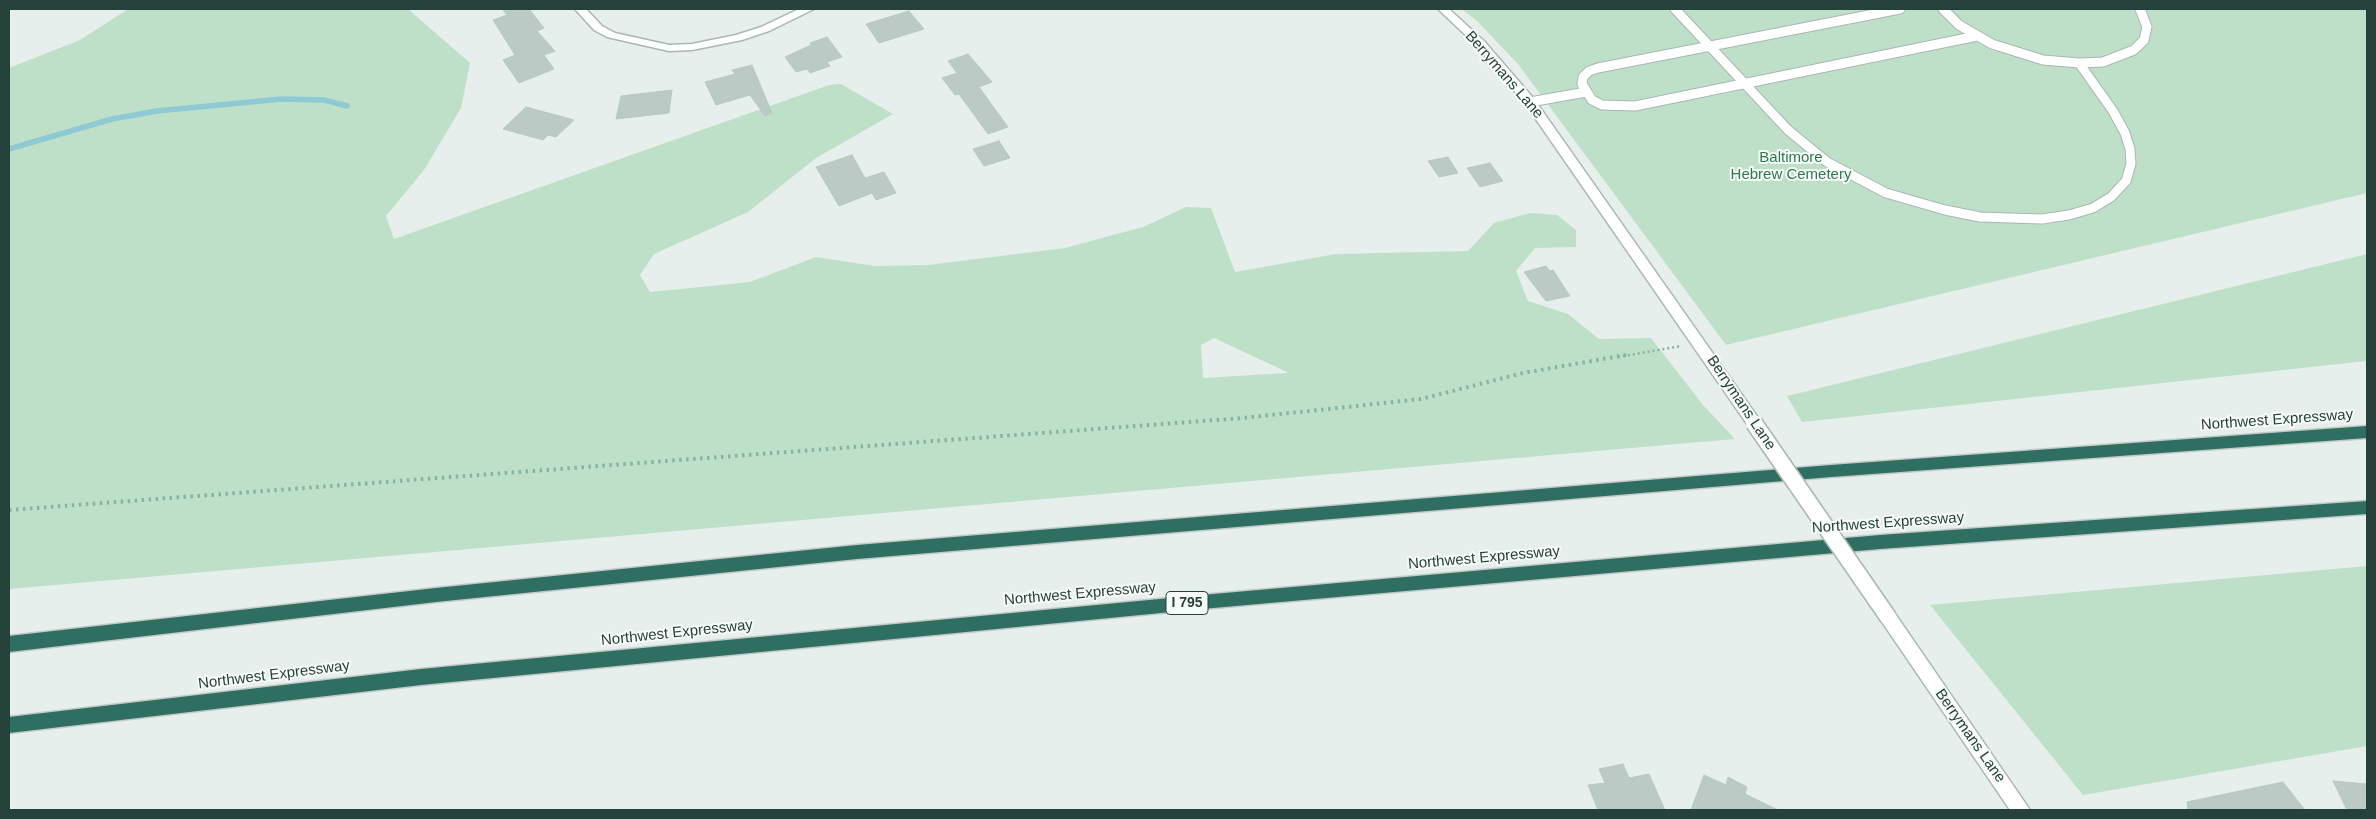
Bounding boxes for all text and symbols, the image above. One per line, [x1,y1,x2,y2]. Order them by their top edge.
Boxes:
street label: Berrymans Lane [1461,28,1547,122]
park label: Baltimore Hebrew Cemetery [1731,149,1851,184]
street label: Berrymans Lane [1703,352,1779,454]
street label: Northwest Expressway [2200,406,2354,434]
street label: Northwest Expressway [1811,509,1965,537]
street label: Northwest Expressway [1407,542,1561,574]
street label: Northwest Expressway [1003,578,1157,610]
road number: I 795 [1166,592,1208,614]
street label: Northwest Expressway [600,616,754,650]
street label: Northwest Expressway [197,657,351,693]
street label: Berrymans Lane [1931,686,2009,786]

